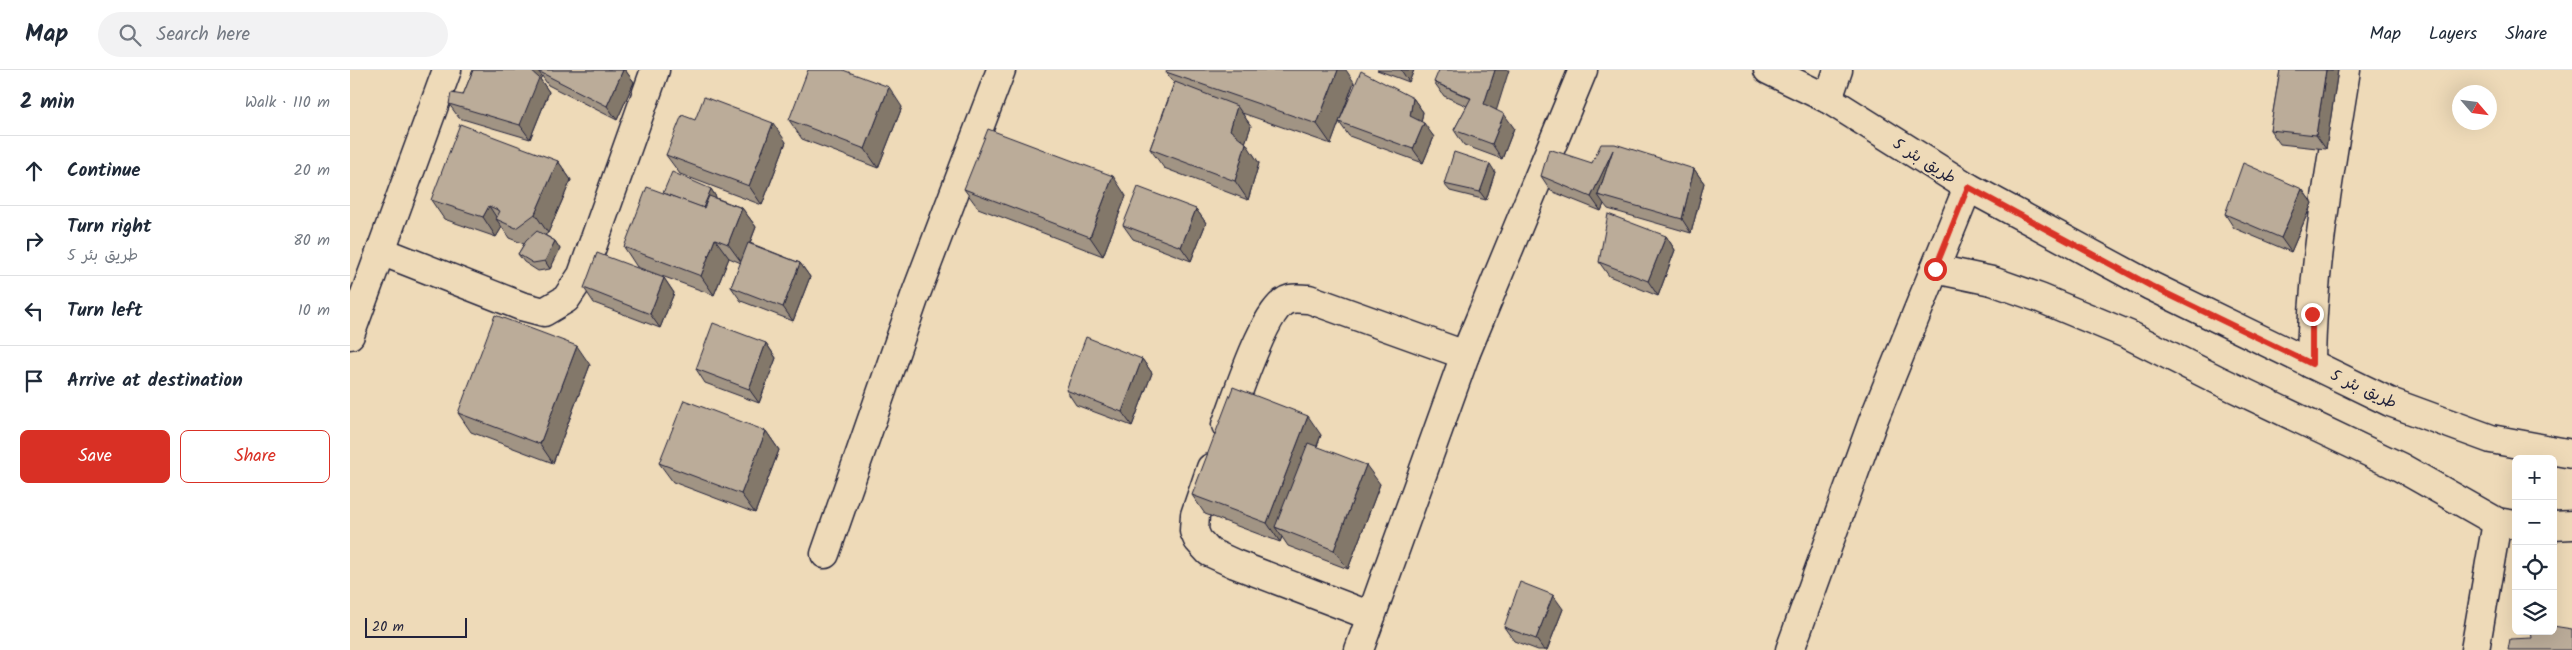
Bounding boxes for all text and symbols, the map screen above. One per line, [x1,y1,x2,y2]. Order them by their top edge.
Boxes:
search box [98,12,448,57]
text: Map [25,15,68,54]
text: Search here [156,20,250,50]
text: Map [2370,20,2401,49]
text: Layers [2429,20,2477,49]
text: Share [2505,20,2547,49]
icon: search [116,21,144,49]
north arrow [2452,85,2497,130]
text: 2 min [20,86,75,119]
text: Walk · 110 m [245,90,330,115]
street label: طريق بئر 5 [1887,132,1961,191]
text: Continue [67,156,140,186]
icon: ahead [20,157,48,185]
text: 20 m [294,158,330,183]
text: Turn right [67,212,152,242]
icon: right [20,227,48,255]
text: 80 m [293,228,330,253]
text: طريق بئر 5 [67,243,138,268]
route start [1924,258,1947,281]
text: Turn left [67,296,142,326]
icon: left [20,297,48,325]
text: 10 m [298,298,330,323]
route end [2301,303,2324,326]
street label: طريق بئر 5 [2326,363,2401,416]
text: Arrive at destination [67,366,243,396]
icon: arrive [20,367,48,395]
button: Save [20,430,170,483]
button: Share [180,430,330,483]
map controls [2512,455,2557,635]
button: + [2512,455,2557,500]
button: − [2512,500,2557,545]
button: locate [2512,545,2557,590]
button: layers [2512,590,2557,635]
scale bar [365,615,468,638]
text: 20 m [372,616,404,638]

